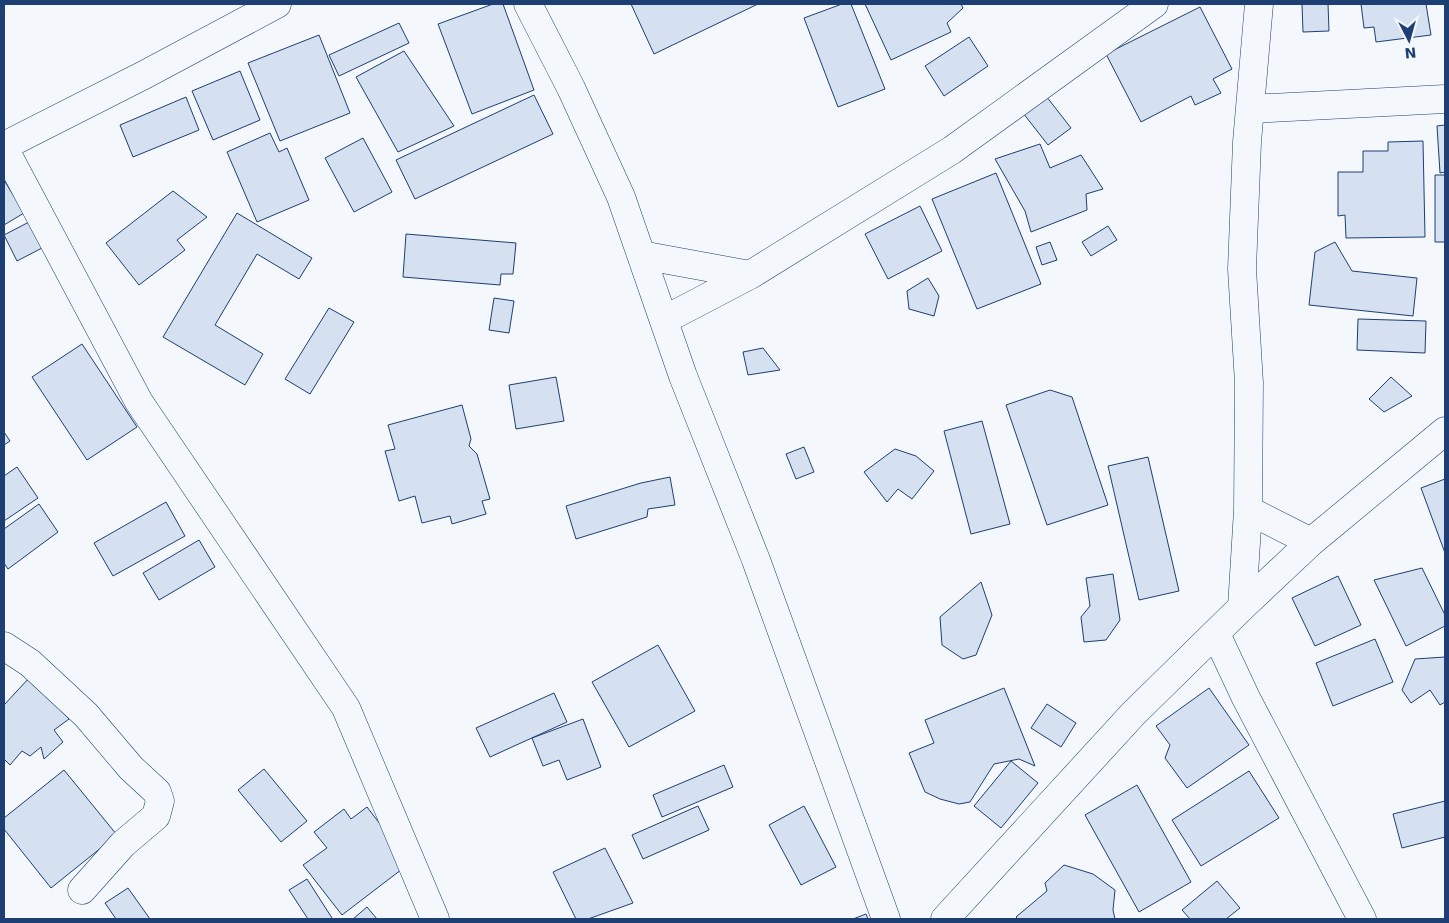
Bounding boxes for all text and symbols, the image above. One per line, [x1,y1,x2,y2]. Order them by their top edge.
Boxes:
north arrow [1384,15,1434,65]
text: N [1404,44,1417,61]

